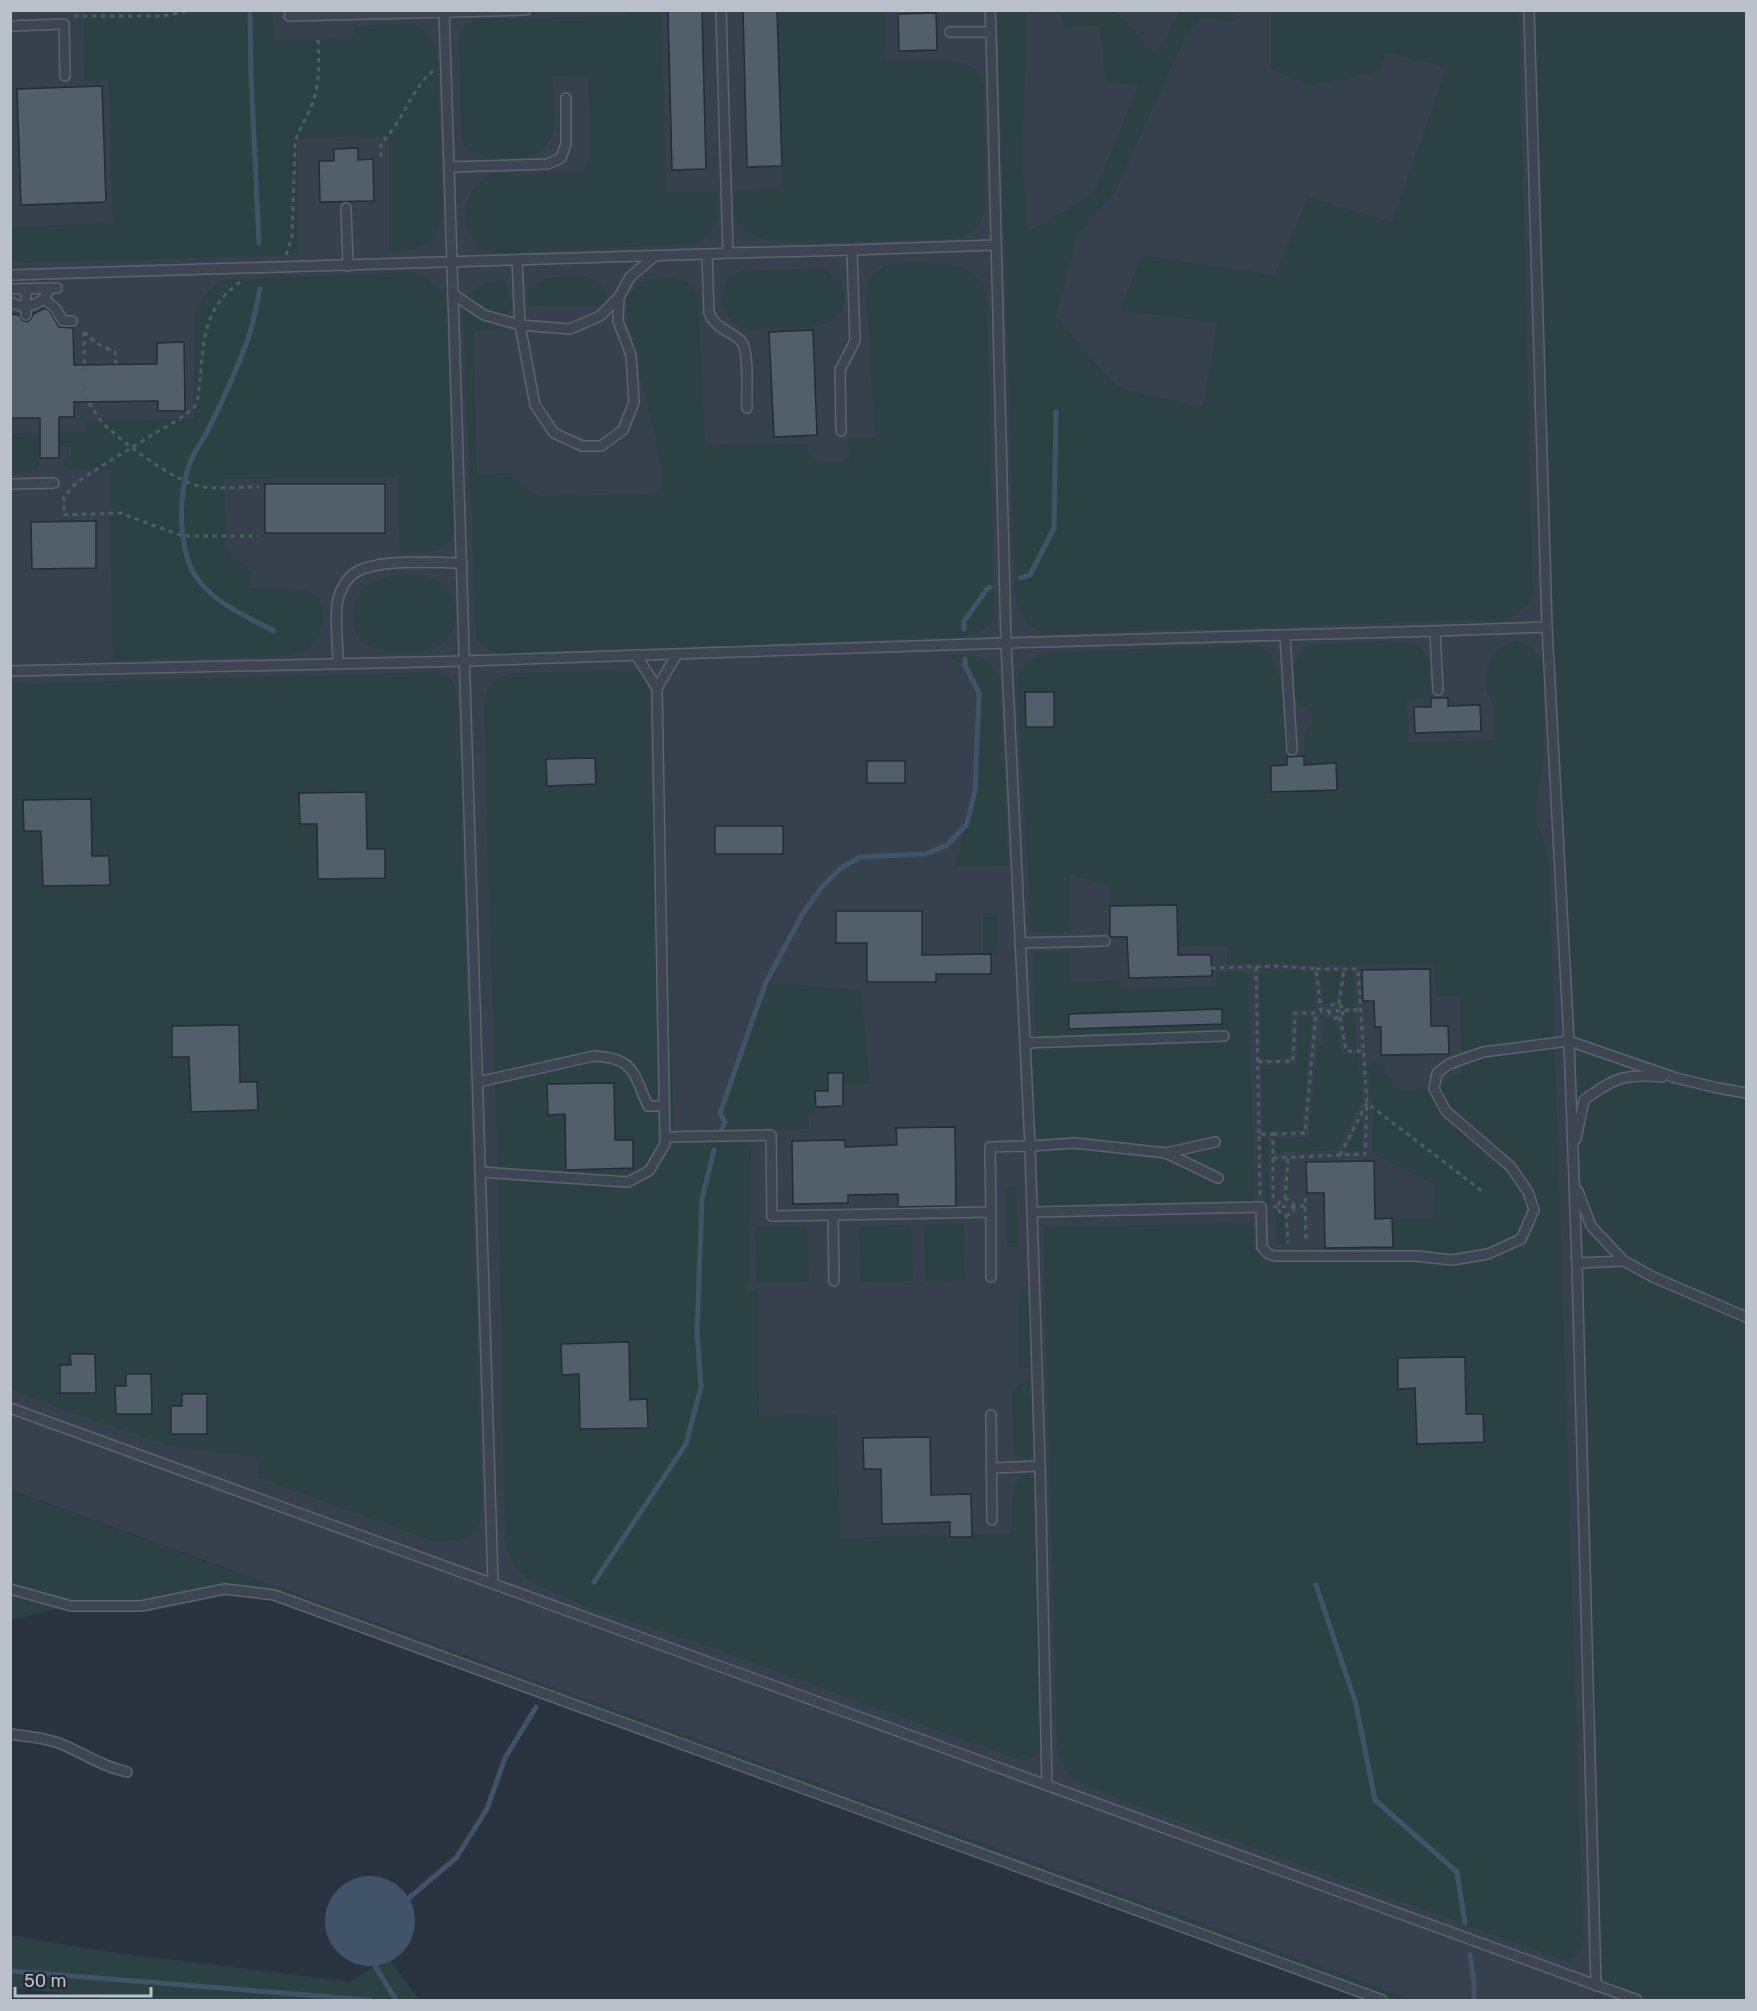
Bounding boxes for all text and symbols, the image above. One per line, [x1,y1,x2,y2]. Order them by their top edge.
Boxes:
scale bar [15,1960,152,1998]
text: 50 m [24,1970,67,1992]

